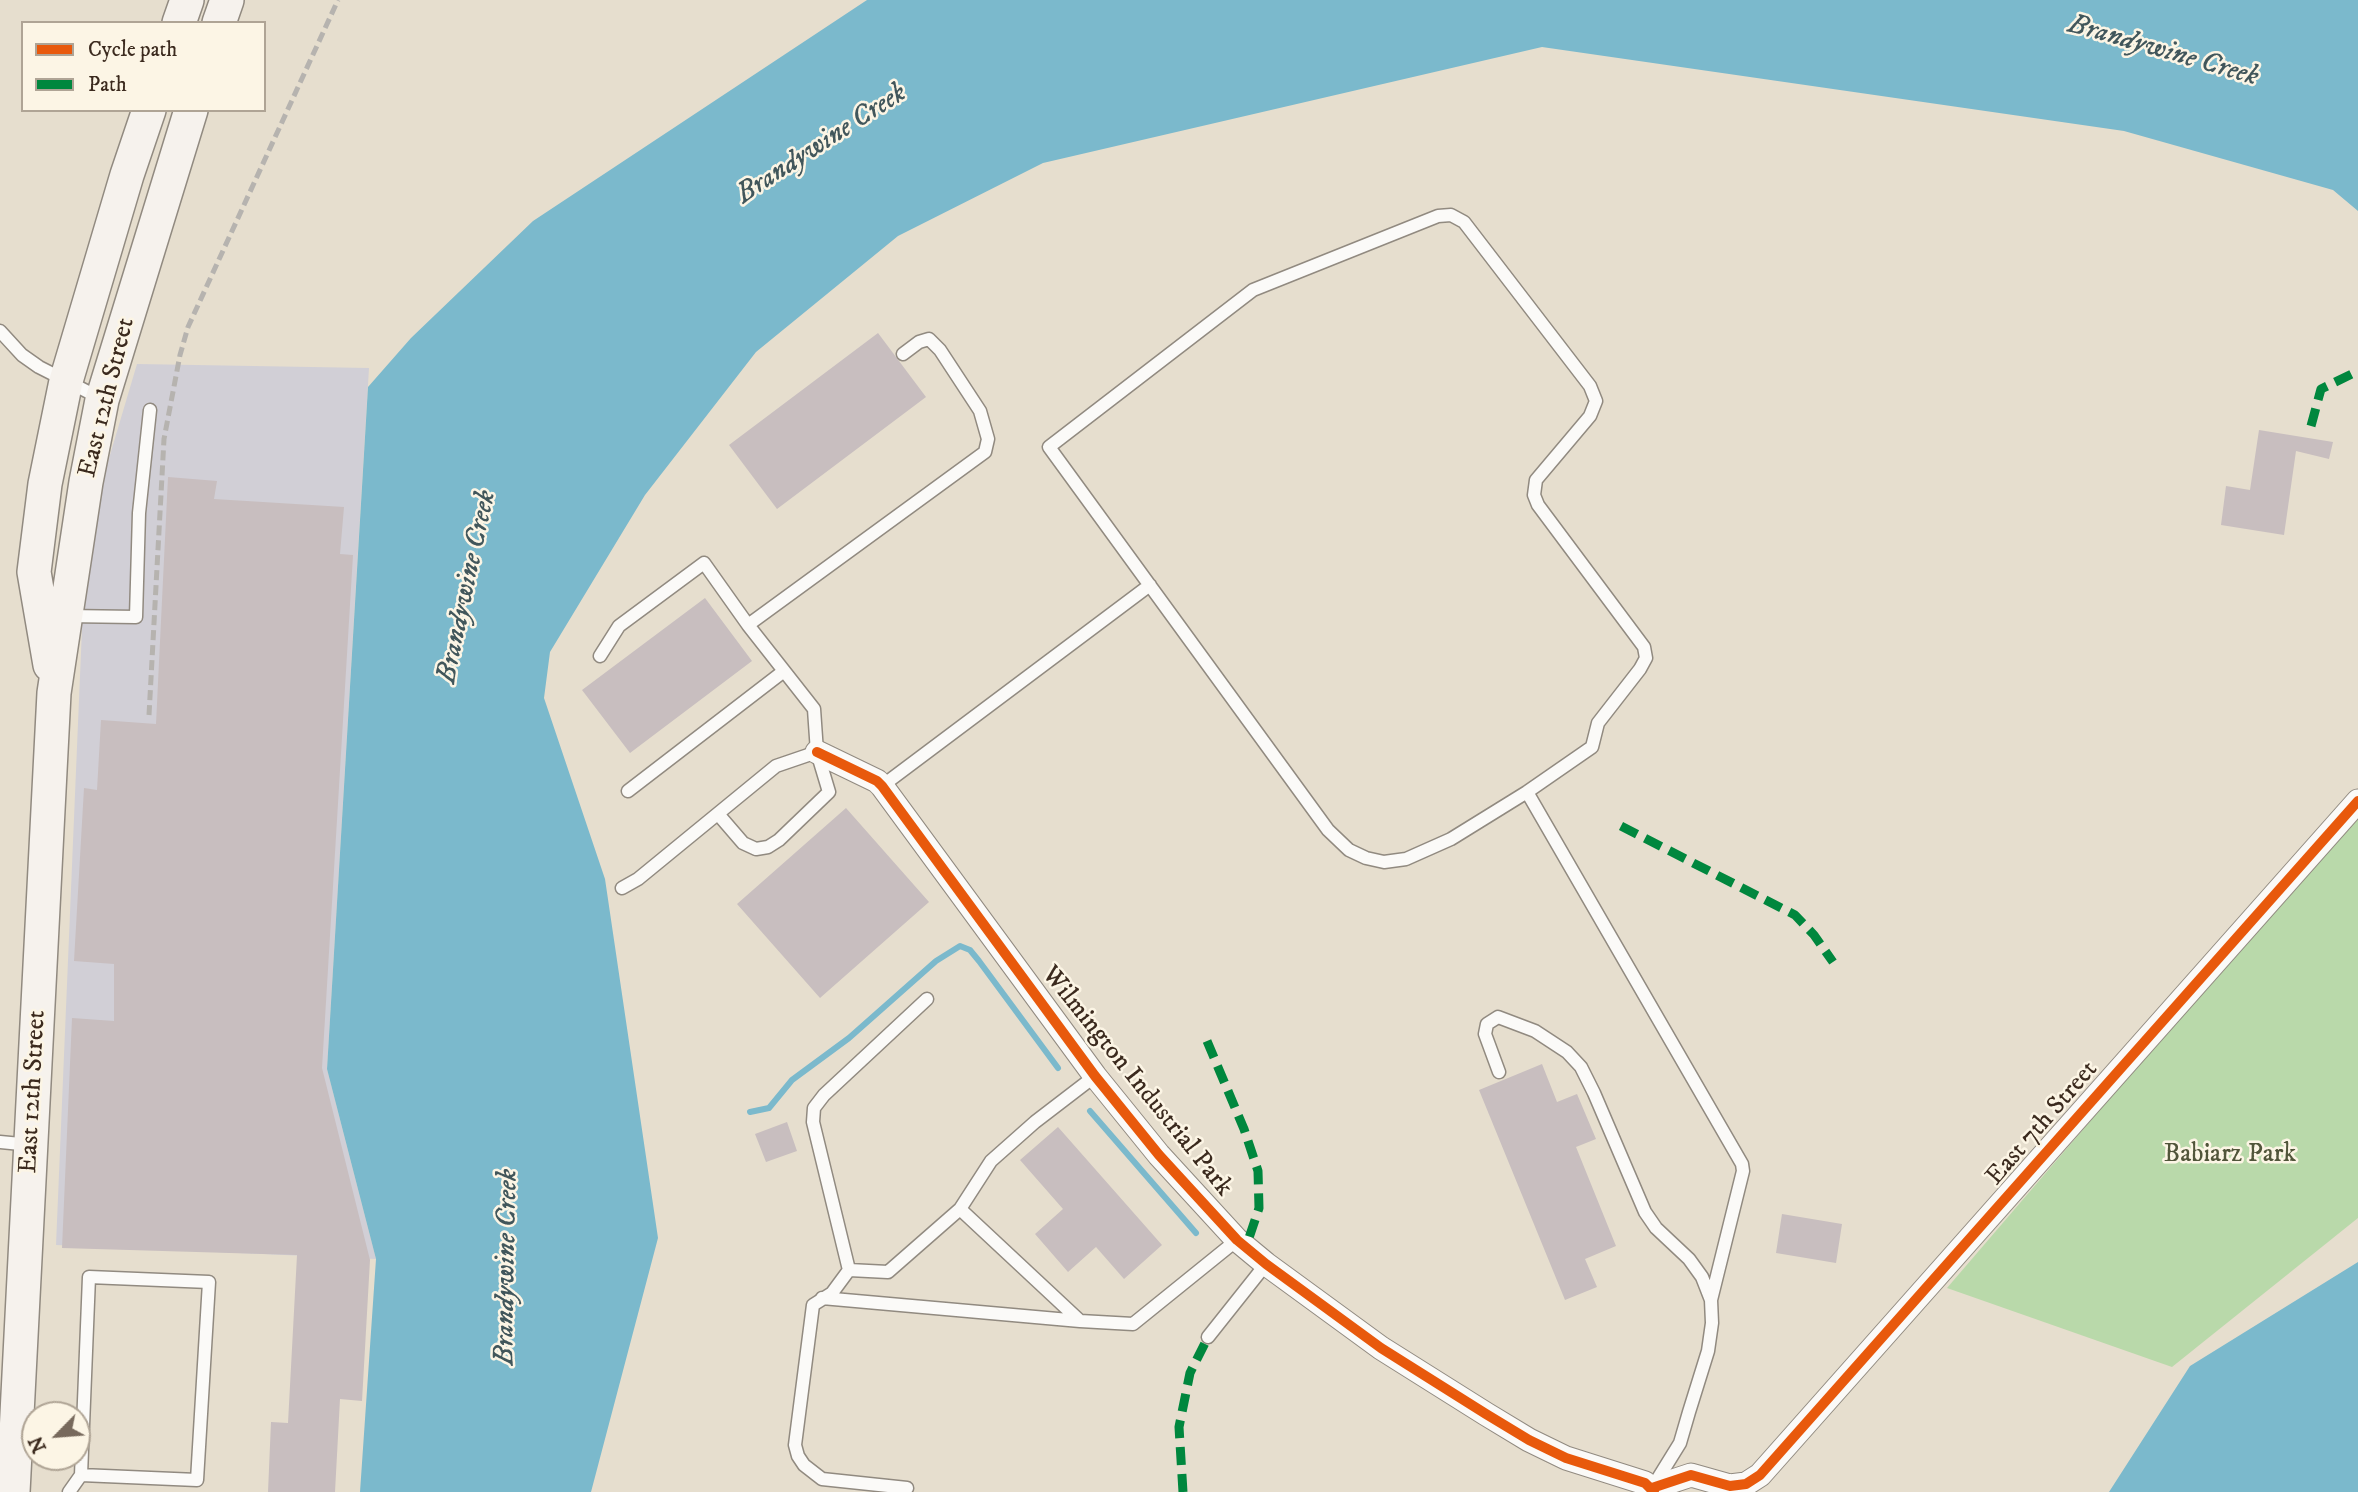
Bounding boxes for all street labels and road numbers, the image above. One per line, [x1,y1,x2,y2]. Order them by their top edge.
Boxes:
street label: East 12th Street [73,315,143,481]
street label: Wilmington Industrial Park [1034,961,1238,1203]
street label: East 12th Street [14,1010,54,1174]
street label: East 7th Street [1980,1055,2106,1193]

